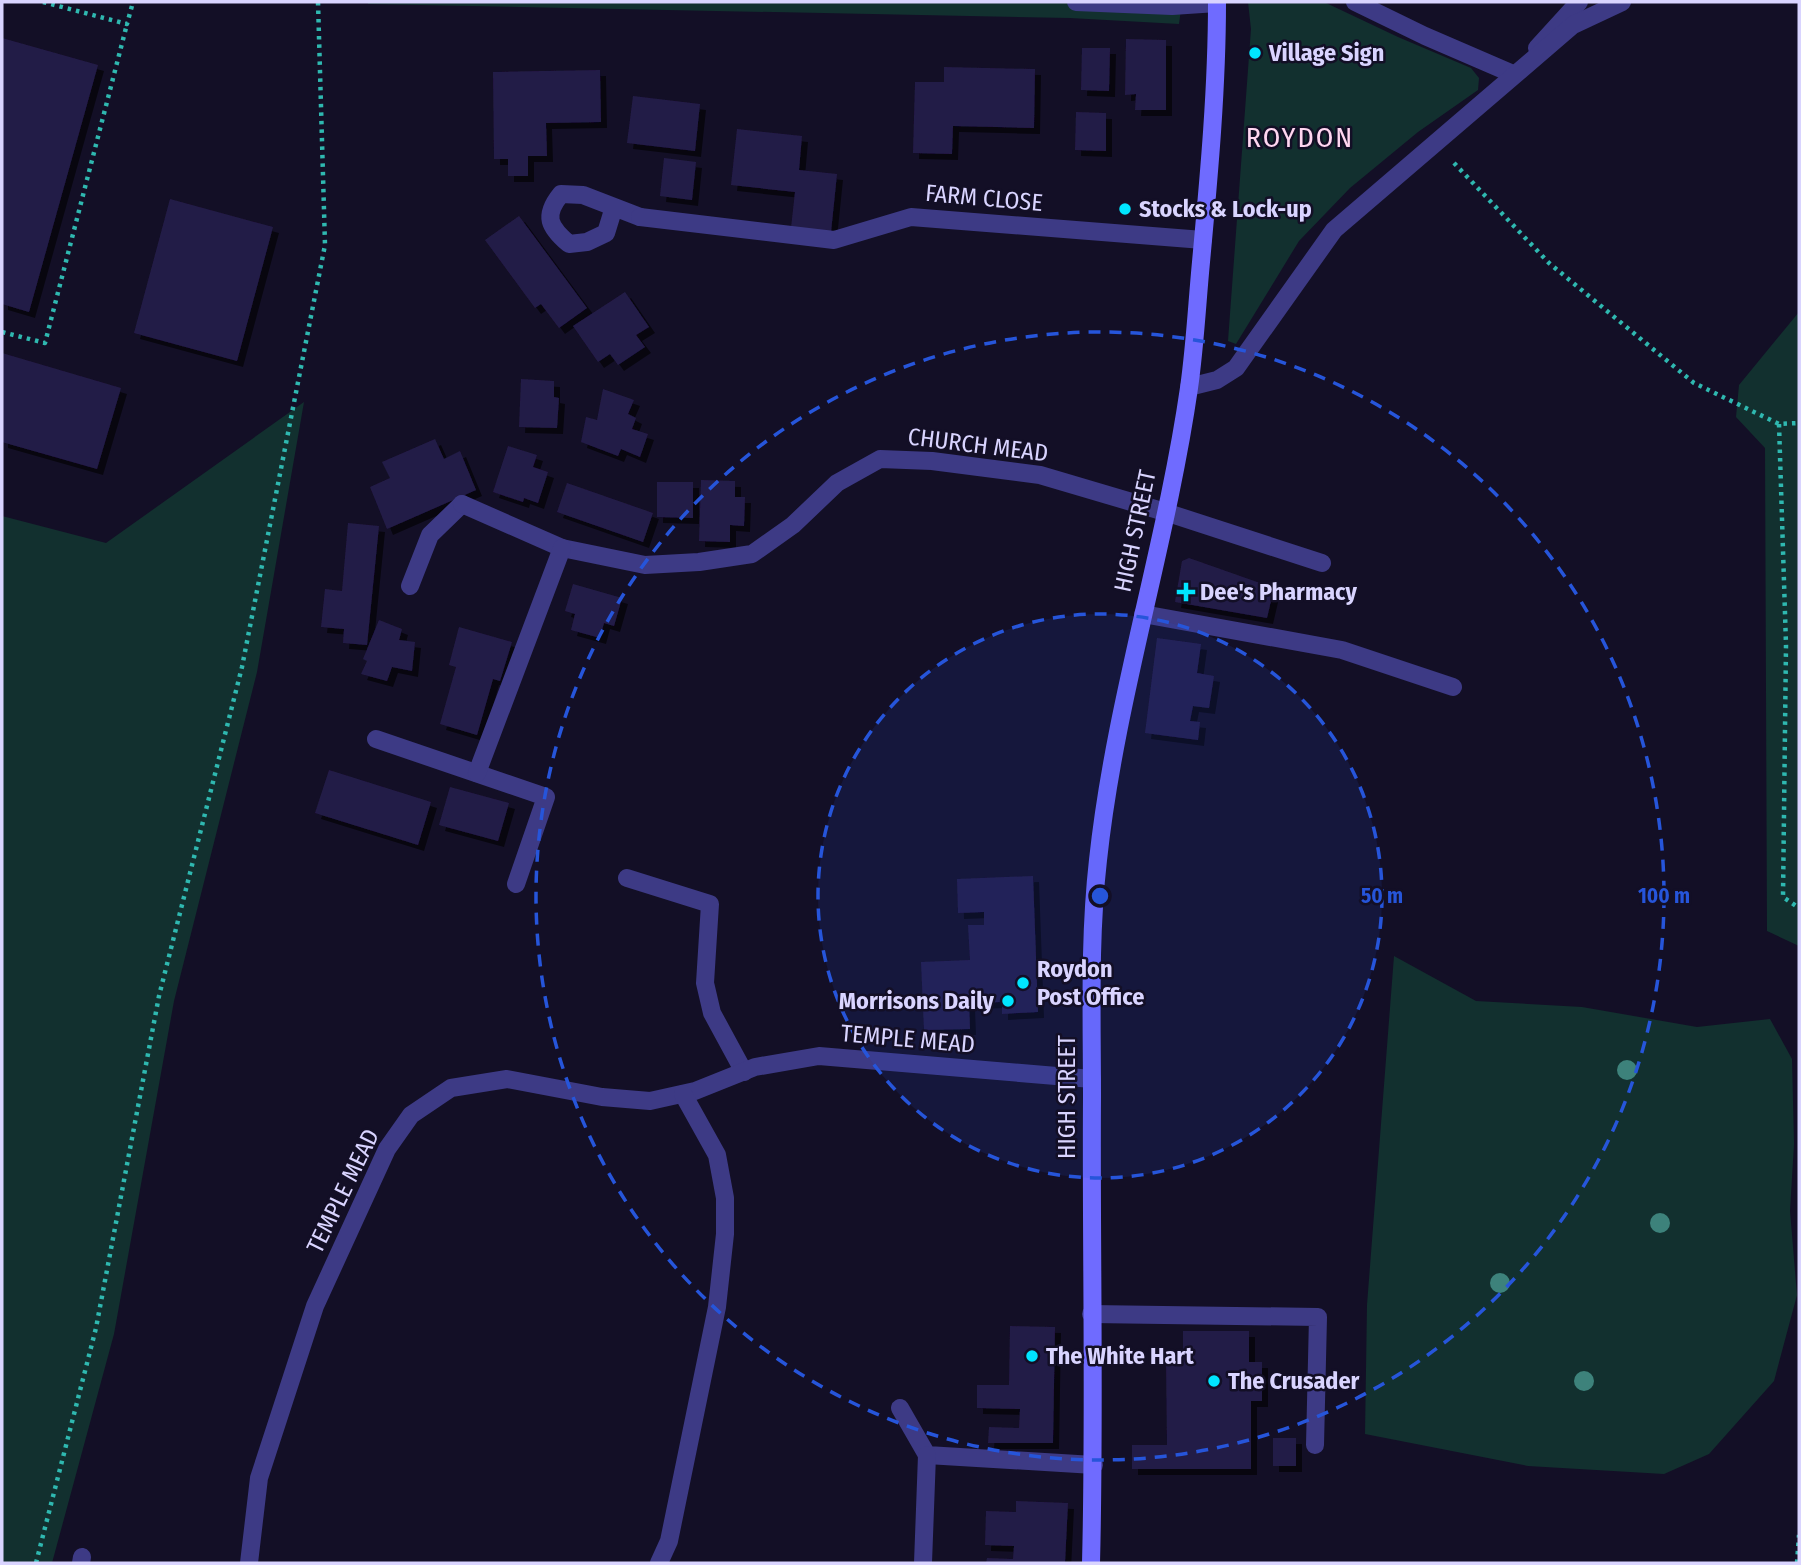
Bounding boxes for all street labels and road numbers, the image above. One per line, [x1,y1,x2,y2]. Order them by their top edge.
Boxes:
street label: FARM CLOSE [924,179,1044,217]
street label: CHURCH MEAD [906,423,1050,467]
street label: HIGH STREET [1108,467,1162,595]
street label: TEMPLE MEAD [840,1019,976,1059]
street label: HIGH STREET [1053,1035,1081,1159]
street label: TEMPLE MEAD [301,1124,385,1258]

